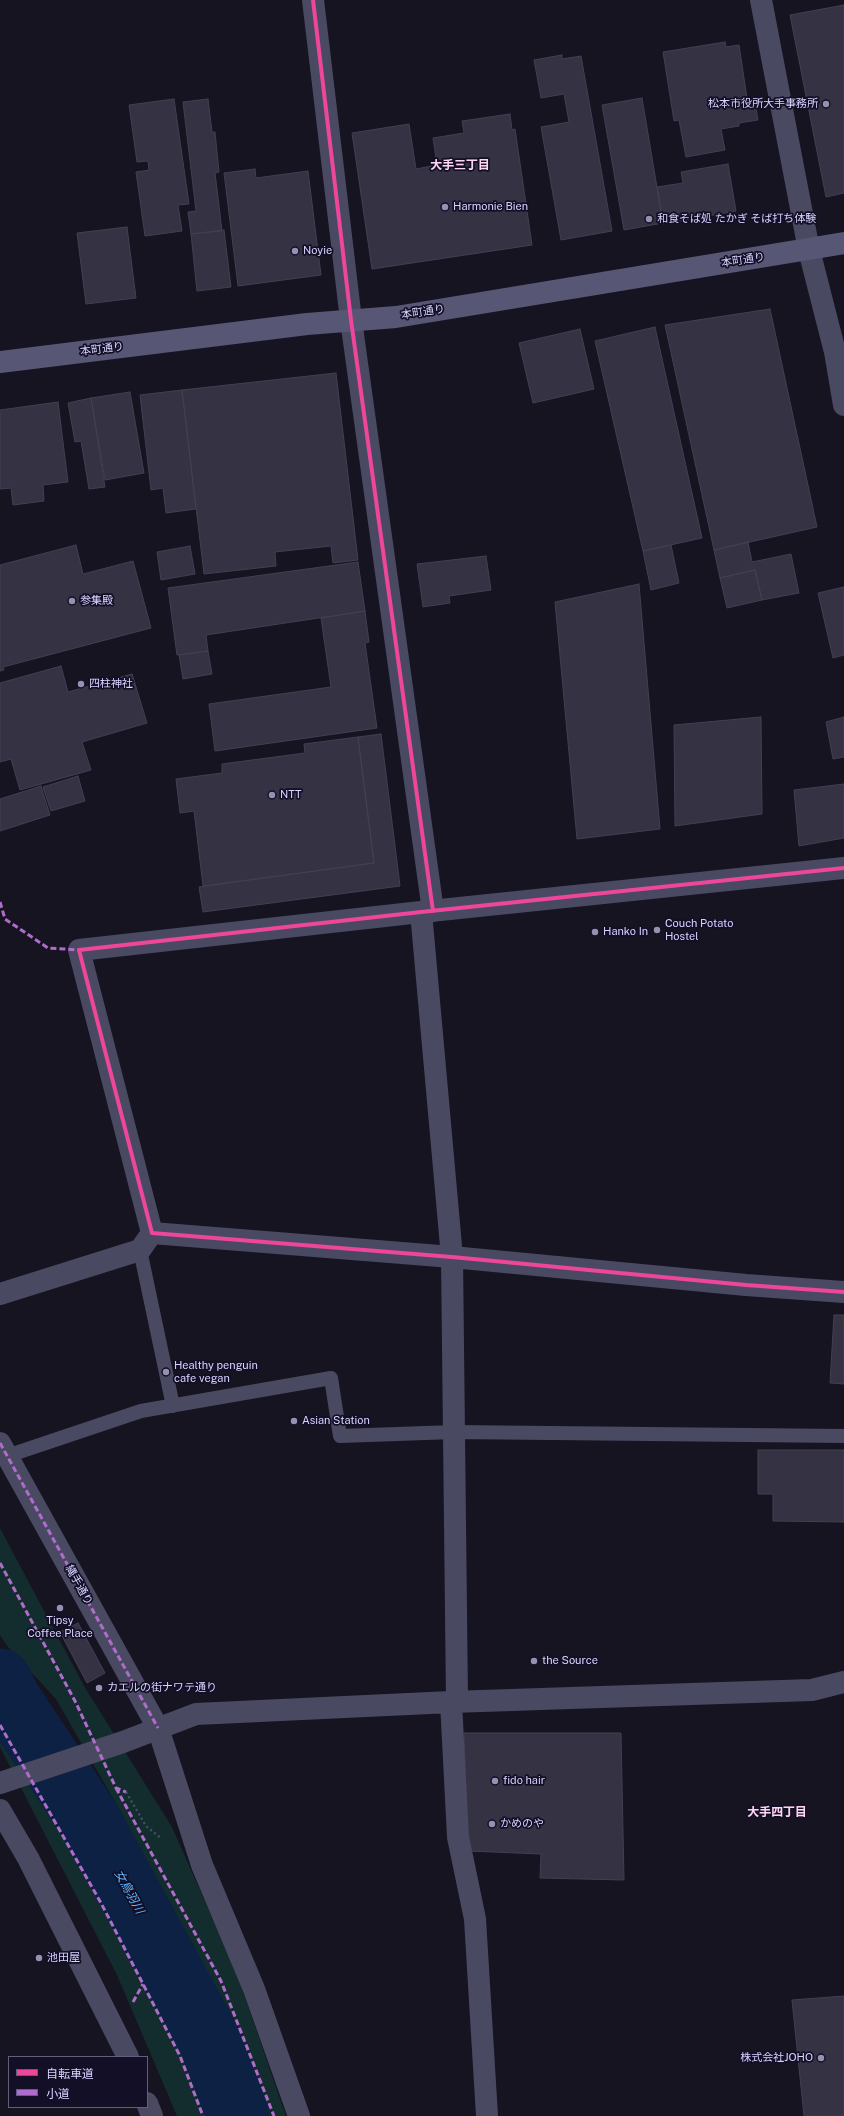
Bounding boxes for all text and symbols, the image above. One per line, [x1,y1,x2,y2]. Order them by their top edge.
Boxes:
place label: 松本市役所大手事務所 [708,97,818,111]
marker: 松本市役所大手事務所 [821,99,831,109]
district label: 大手三丁目 [430,158,490,172]
place label: Harmonie Bien [453,200,528,214]
marker: Harmonie Bien [440,202,450,212]
place label: 和食そば処 たかぎ そば打ち体験 [657,212,816,226]
marker: 和食そば処 たかぎ そば打ち体験 [644,214,654,224]
place label: Noyie [303,244,332,258]
marker: Noyie [290,246,300,256]
street label: 本町通り [720,250,766,270]
street label: 本町通り [400,302,446,322]
street label: 本町通り [79,340,125,358]
place label: 参集殿 [80,594,113,608]
marker: 参集殿 [67,596,77,606]
place label: 四柱神社 [89,677,133,691]
marker: 四柱神社 [76,679,86,689]
place label: NTT [280,788,302,802]
marker: NTT [267,790,277,800]
place label: Couch Potato Hostel [665,917,733,943]
place label: Hanko In [603,925,648,939]
marker: Couch Potato Hostel [652,925,662,935]
marker: Hanko In [590,927,600,937]
place label: Healthy penguin cafe vegan [174,1359,258,1385]
marker: Healthy penguin cafe vegan [161,1367,171,1377]
place label: Asian Station [302,1414,370,1428]
marker: Asian Station [289,1416,299,1426]
street label: 縄手通り [63,1563,95,1607]
marker: Tipsy Coffee Place [55,1603,65,1613]
place label: Tipsy Coffee Place [27,1614,93,1640]
place label: the Source [542,1654,598,1668]
marker: the Source [529,1656,539,1666]
place label: カエルの街ナワテ通り [107,1681,217,1695]
marker: カエルの街ナワテ通り [94,1683,104,1693]
place label: fido hair [503,1774,545,1788]
marker: fido hair [490,1776,500,1786]
district label: 大手四丁目 [747,1805,807,1819]
place label: かめのや [500,1817,544,1831]
marker: かめのや [487,1819,497,1829]
water label: 女鳥羽川 [111,1868,147,1916]
place label: 池田屋 [47,1951,80,1965]
marker: 池田屋 [34,1953,44,1963]
place label: 株式会社JOHO [740,2051,813,2065]
marker: 株式会社JOHO [816,2053,826,2063]
legend [8,2056,148,2108]
text: 自転車道 [46,2067,94,2081]
text: 小道 [46,2087,70,2101]

